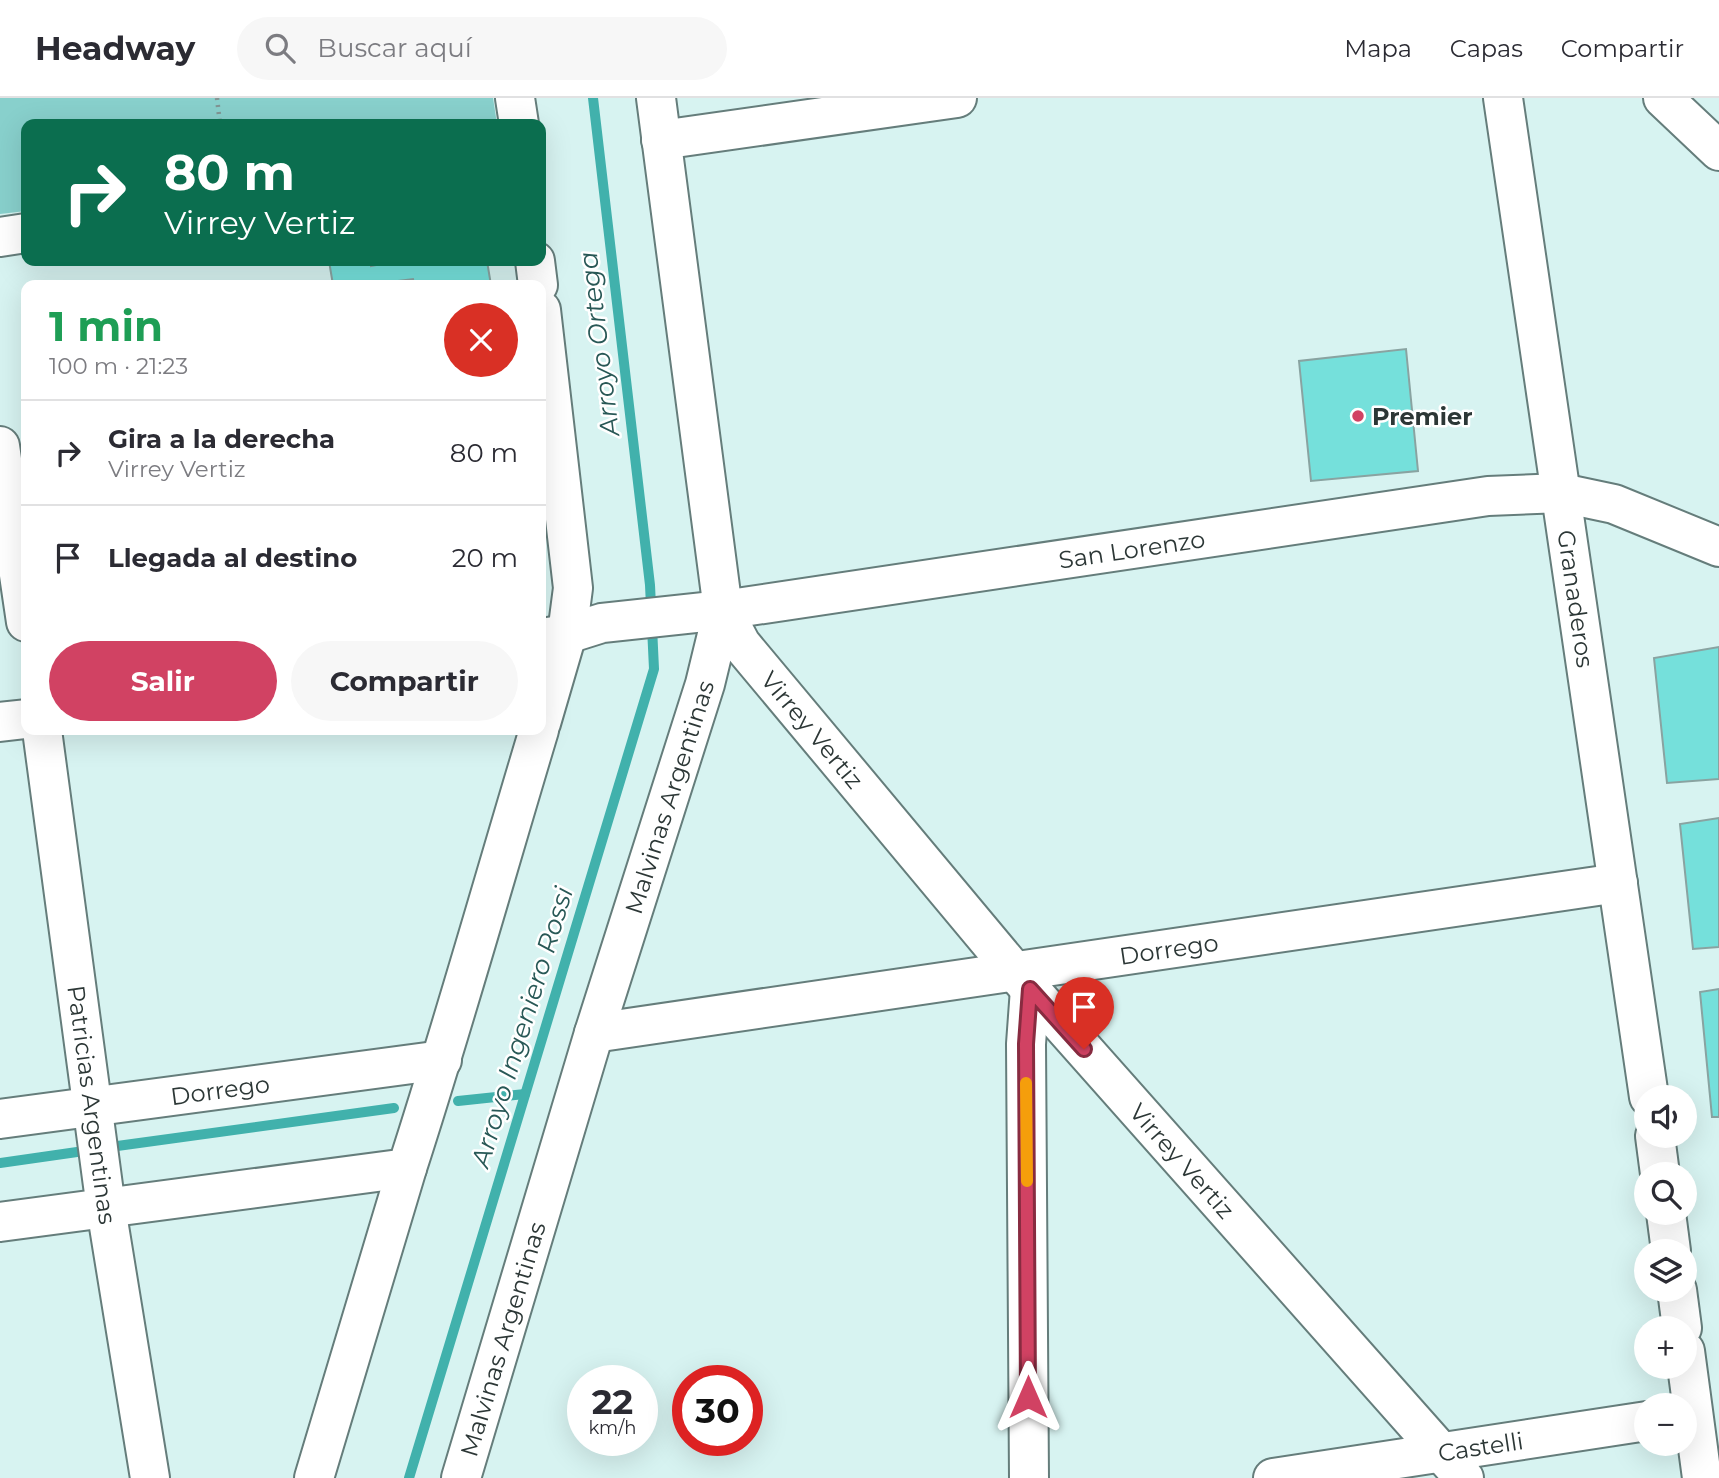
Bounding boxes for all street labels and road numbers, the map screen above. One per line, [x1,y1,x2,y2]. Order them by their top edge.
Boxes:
street label: San Lorenzo [1057,524,1207,574]
street label: Granaderos [1552,528,1601,669]
street label: Virrey Vertiz [755,665,870,794]
street label: Malvinas Argentinas [618,677,720,918]
street label: Dorrego [1117,927,1220,970]
street label: Patricias Argentinas [62,983,123,1226]
street label: Dorrego [169,1069,271,1111]
street label: Virrey Vertiz [1124,1097,1241,1224]
street label: Malvinas Argentinas [454,1218,551,1460]
street label: Castelli [1436,1426,1525,1467]

